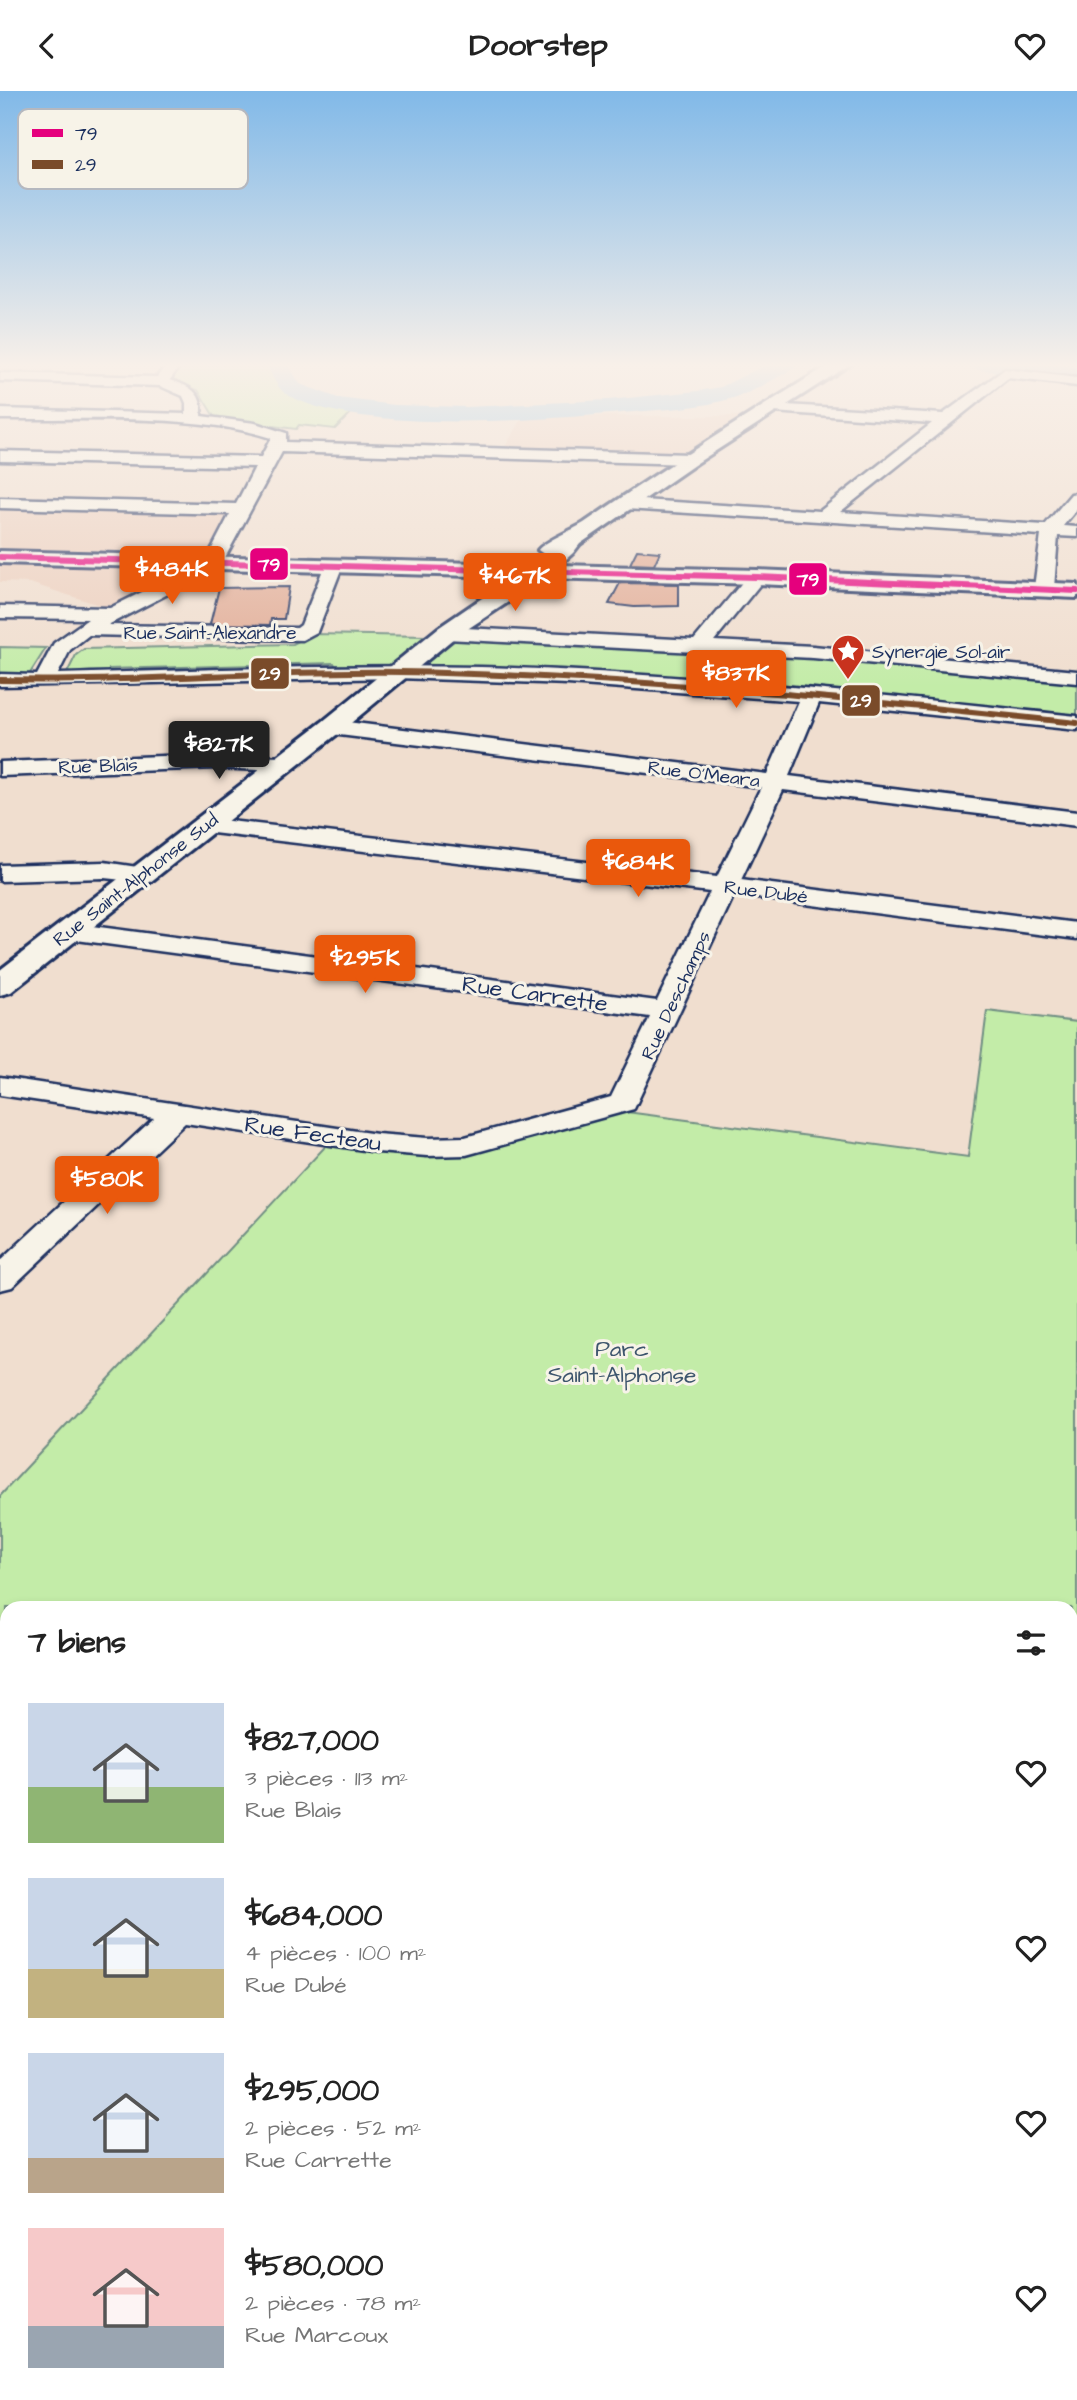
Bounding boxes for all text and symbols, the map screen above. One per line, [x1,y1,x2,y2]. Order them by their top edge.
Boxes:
text: Doorstep [469,23,608,68]
icon: back [28,27,66,65]
icon: heart [1011,27,1049,65]
legend [18,109,248,189]
text: 79 [75,121,98,148]
text: 29 [75,152,97,179]
pin: $484K [123,547,221,606]
line badge: 79 [249,547,289,581]
text: 79 [257,552,280,579]
text: $484K [136,553,208,585]
pin: $467K [466,553,564,613]
text: $467K [480,560,550,592]
line badge: 79 [788,562,828,596]
text: 79 [796,567,819,594]
street label: Rue Saint-Alexandre [124,620,296,647]
place icon: Synergie Sol-air [829,632,867,681]
place label: Synergie Sol-air [872,639,1011,667]
pin: $837K [687,651,785,710]
line badge: 29 [250,657,290,690]
text: $837K [702,657,770,689]
text: 29 [258,661,281,688]
line badge: 29 [841,684,881,717]
text: 29 [849,688,872,715]
pin: $827K [170,721,268,781]
text: $827K [185,728,253,760]
street label: Rue Blais [58,752,138,781]
street label: Rue O'Meara [646,754,762,795]
street label: Rue Saint-Alphonse Sud [48,807,225,953]
pin: $684K [589,839,687,899]
text: $684K [602,846,674,878]
street label: Rue Dubé [722,874,809,911]
street label: Rue Deschamps [635,927,718,1064]
pin: $295K [316,935,414,995]
text: $295K [330,942,400,974]
street label: Rue Carrette [460,968,610,1020]
street label: Rue Fecteau [242,1109,383,1159]
pin: $580K [58,1157,156,1216]
text: $580K [71,1163,143,1195]
park label: Parc Saint-Alphonse [548,1333,696,1391]
text: 7 biens [28,1622,126,1664]
icon: filters [1012,1624,1050,1662]
text: $827,000 [245,1720,379,1762]
icon: home [84,1731,168,1815]
icon: heart [1012,1754,1050,1792]
text: 3 pièces · 113 m² [245,1762,408,1794]
text: Rue Blais [245,1794,341,1826]
text: $684,000 [245,1895,383,1937]
icon: home [84,1906,168,1990]
icon: heart [1012,1929,1050,1967]
text: 4 pièces · 100 m² [245,1937,426,1969]
text: Rue Dubé [245,1969,347,2001]
text: $295,000 [245,2070,379,2112]
icon: home [84,2081,168,2165]
icon: heart [1012,2104,1050,2142]
text: 2 pièces · 52 m² [245,2112,421,2144]
text: Rue Carrette [245,2144,392,2176]
text: $580,000 [245,2245,383,2287]
icon: home [84,2256,168,2340]
icon: heart [1012,2279,1050,2317]
text: 2 pièces · 78 m² [245,2287,421,2319]
text: Rue Marcoux [245,2319,388,2351]

